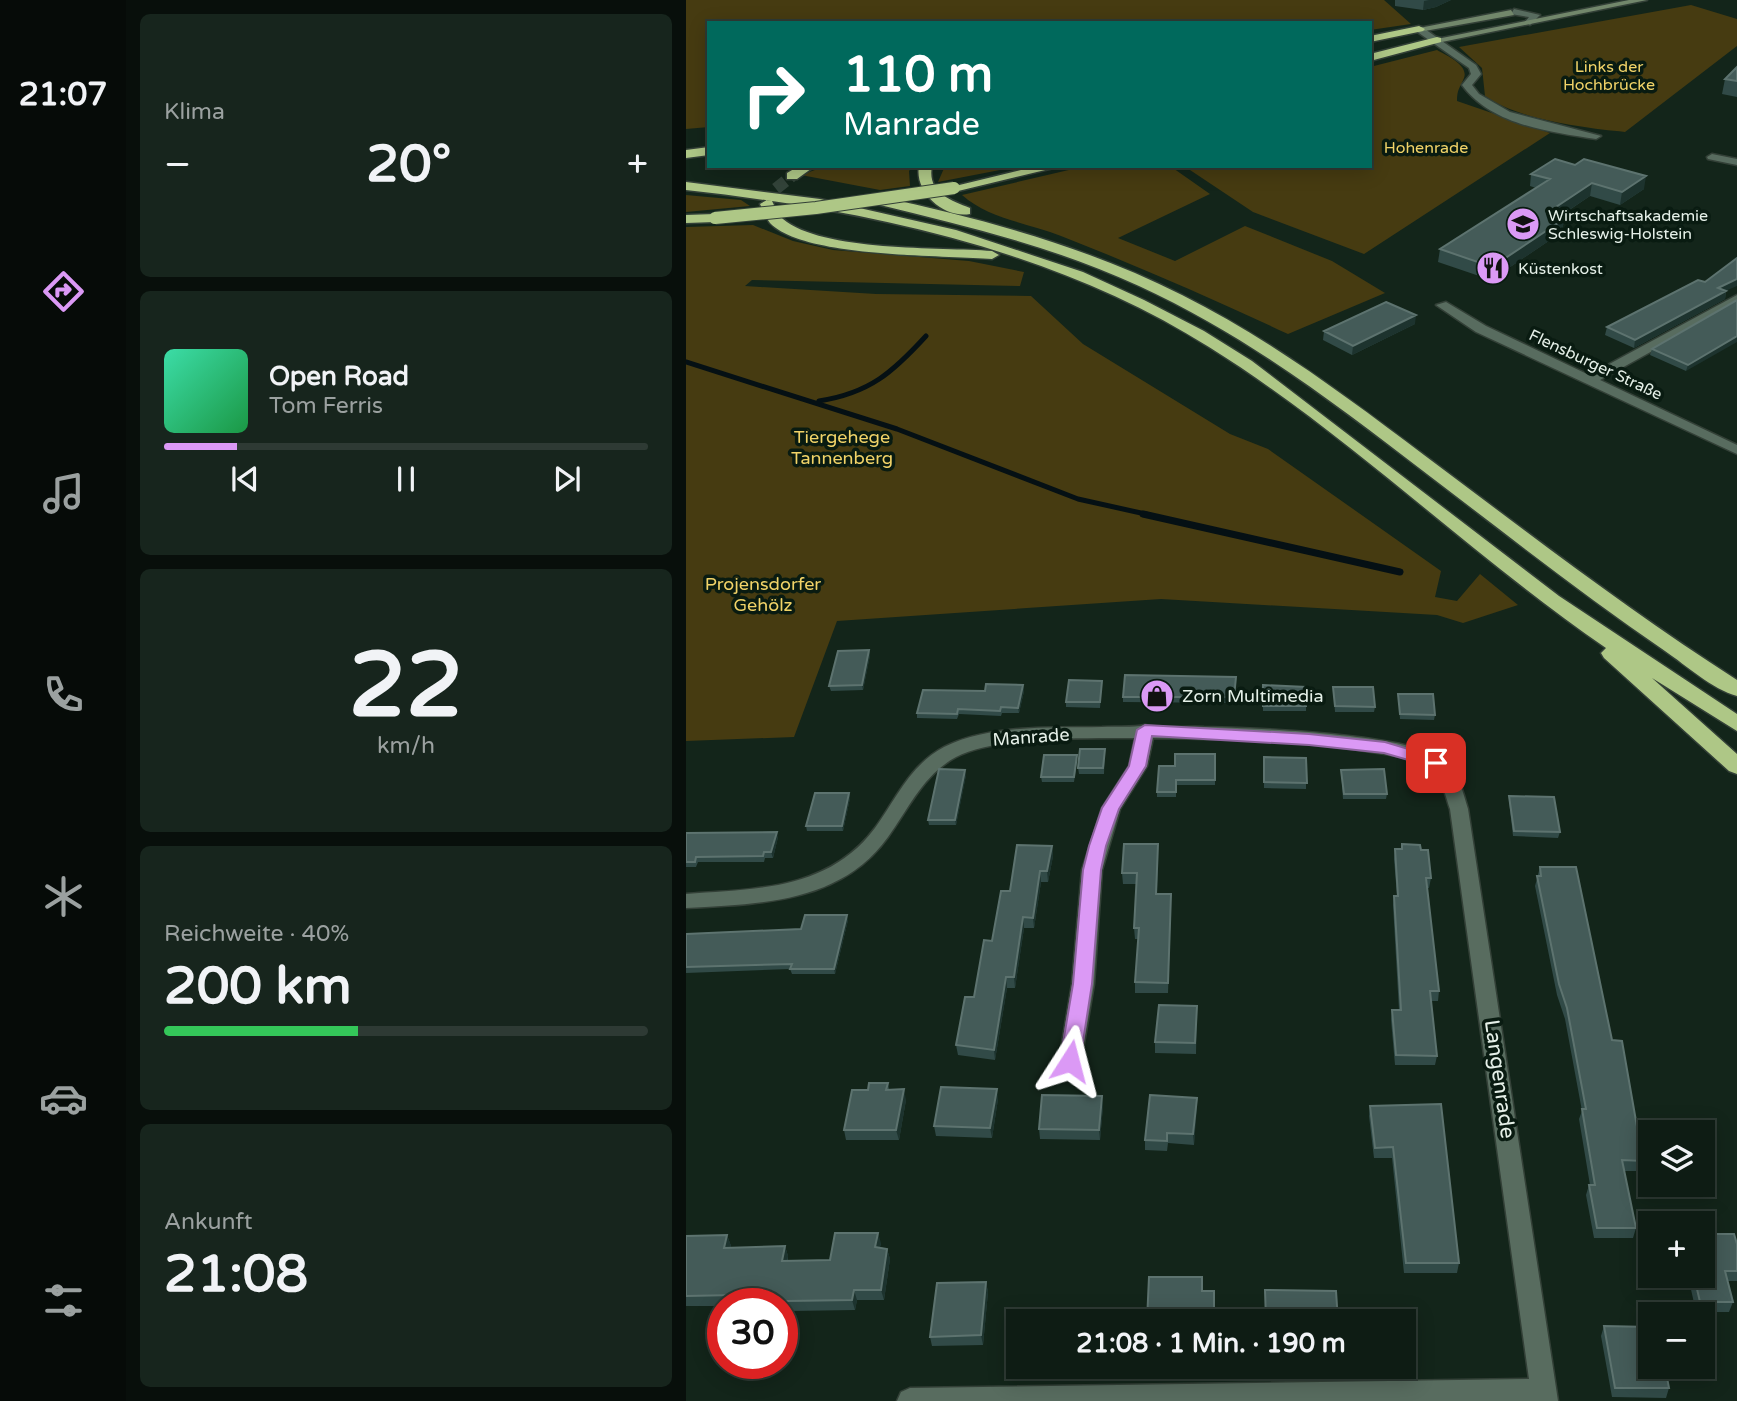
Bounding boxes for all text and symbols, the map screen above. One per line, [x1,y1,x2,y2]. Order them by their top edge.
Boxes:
text: 110 m [843,46,993,105]
icon: right [728,49,819,140]
park label: Links der Hochbrücke [1563,57,1655,95]
text: 21:07 [19,76,107,114]
text: Klima [164,98,225,126]
text: Manrade [843,106,980,144]
text: 20° [366,133,451,196]
park label: Hohenrade [1384,138,1468,158]
text: − [164,142,191,188]
text: + [627,142,648,188]
school or university icon: Wirtschaftsakademie Schleswig-Holstein [1504,205,1542,243]
place label: Wirtschaftsakademie Schleswig-Holstein [1548,206,1708,244]
restaurant icon: Küstenkost [1474,249,1512,287]
place label: Küstenkost [1518,259,1603,279]
icon: directions [39,267,88,316]
street label: Flensburger Straße [1526,325,1665,405]
text: Open Road [269,361,409,392]
text: Tom Ferris [269,392,383,420]
park label: Tiergehege Tannenberg [791,426,893,469]
icon: previous [226,460,264,498]
icon: pause [387,460,425,498]
icon: next [548,460,586,498]
icon: music [39,469,88,518]
park label: Projensdorfer Gehölz [705,573,821,616]
text: 22 [349,631,463,741]
icon: phone [39,670,88,719]
shop icon: Zorn Multimedia [1138,677,1176,715]
place label: Zorn Multimedia [1182,685,1324,707]
street label: Manrade [992,723,1070,751]
text: km/h [377,732,435,760]
pin [1406,733,1466,793]
icon: arrive [1417,744,1455,782]
icon: climate [39,872,88,921]
text: Reichweite · 40% [164,920,349,948]
text: 200 km [164,955,352,1018]
street label: Langenrade [1479,1018,1520,1140]
position arrow [1033,1024,1107,1098]
icon: car [39,1074,88,1123]
map controls [1638,1120,1715,1379]
button: layers [1638,1120,1715,1197]
text: Ankunft [164,1208,253,1236]
button: + [1638,1211,1715,1288]
text: 21:08 [164,1243,308,1306]
icon: filters [39,1276,88,1325]
speed limit sign: 30 [707,1288,798,1379]
button: − [1638,1302,1715,1379]
text: 21:08 · 1 Min. · 190 m [1076,1328,1346,1359]

